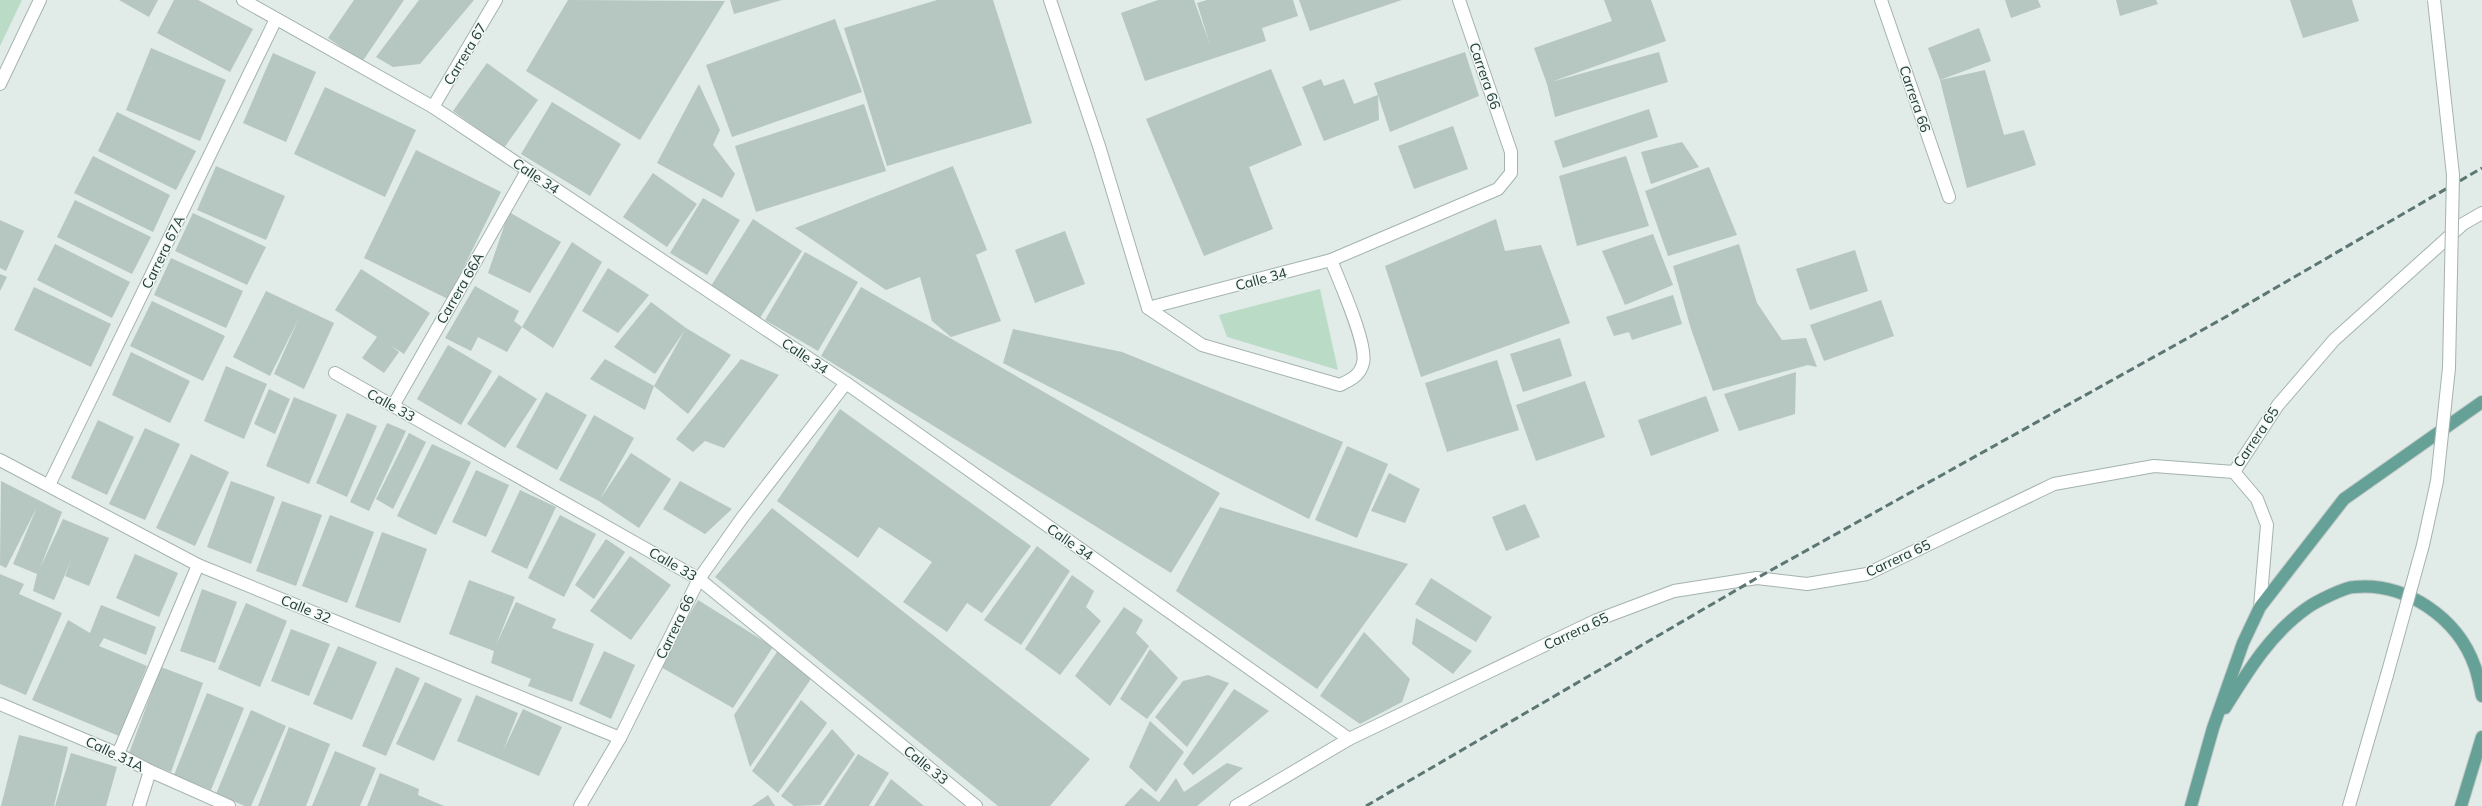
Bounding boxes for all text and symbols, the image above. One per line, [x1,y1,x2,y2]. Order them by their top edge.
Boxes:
street label: Carrera 67 [439,20,491,88]
street label: Carrera 66 [1465,40,1505,112]
street label: Carrera 66 [1895,63,1935,135]
street label: Calle 34 [509,154,563,198]
street label: Carrera 67A [137,212,189,292]
street label: Carrera 66A [432,248,488,327]
street label: Calle 34 [1233,263,1289,294]
street label: Calle 34 [778,334,832,378]
street label: Calle 33 [364,384,418,426]
street label: Carrera 65 [2229,403,2283,471]
street label: Calle 34 [1043,520,1097,565]
street label: Carrera 65 [1863,535,1933,581]
street label: Calle 33 [646,543,700,585]
street label: Calle 32 [278,591,334,627]
street label: Carrera 66 [652,592,698,662]
street label: Carrera 65 [1541,608,1611,654]
street label: Calle 31A [83,732,148,776]
street label: Calle 33 [900,741,952,789]

